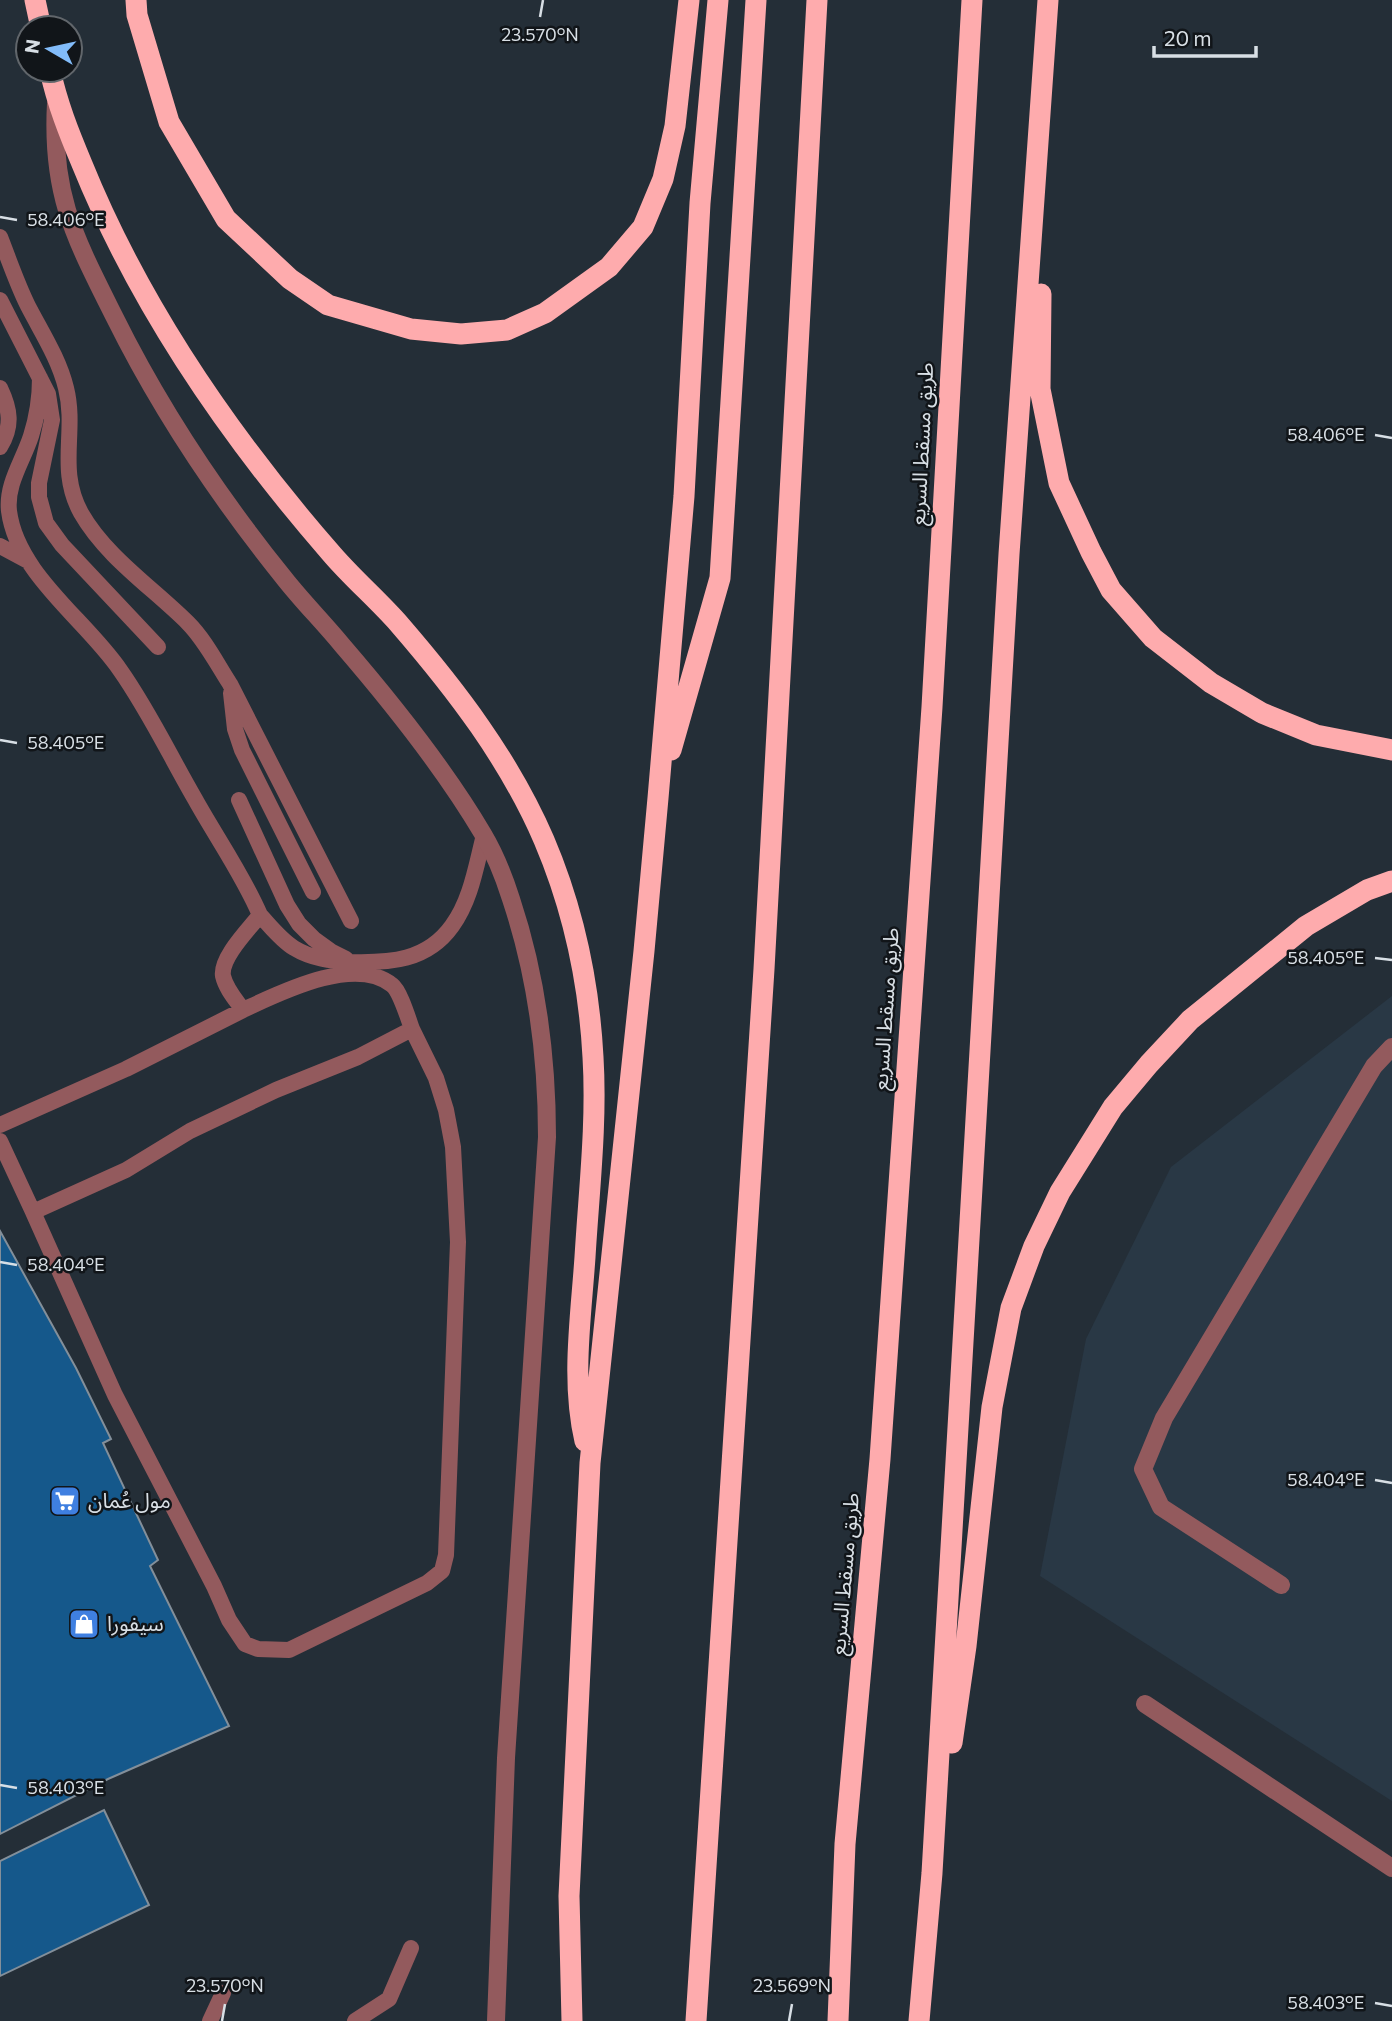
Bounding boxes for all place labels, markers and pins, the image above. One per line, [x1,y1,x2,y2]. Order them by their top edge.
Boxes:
supermarket icon: مول عُمان [48,1484,82,1518]
place label: مول عُمان [88,1487,171,1513]
shop icon: سيفورا [67,1607,101,1641]
place label: سيفورا [107,1610,164,1636]

